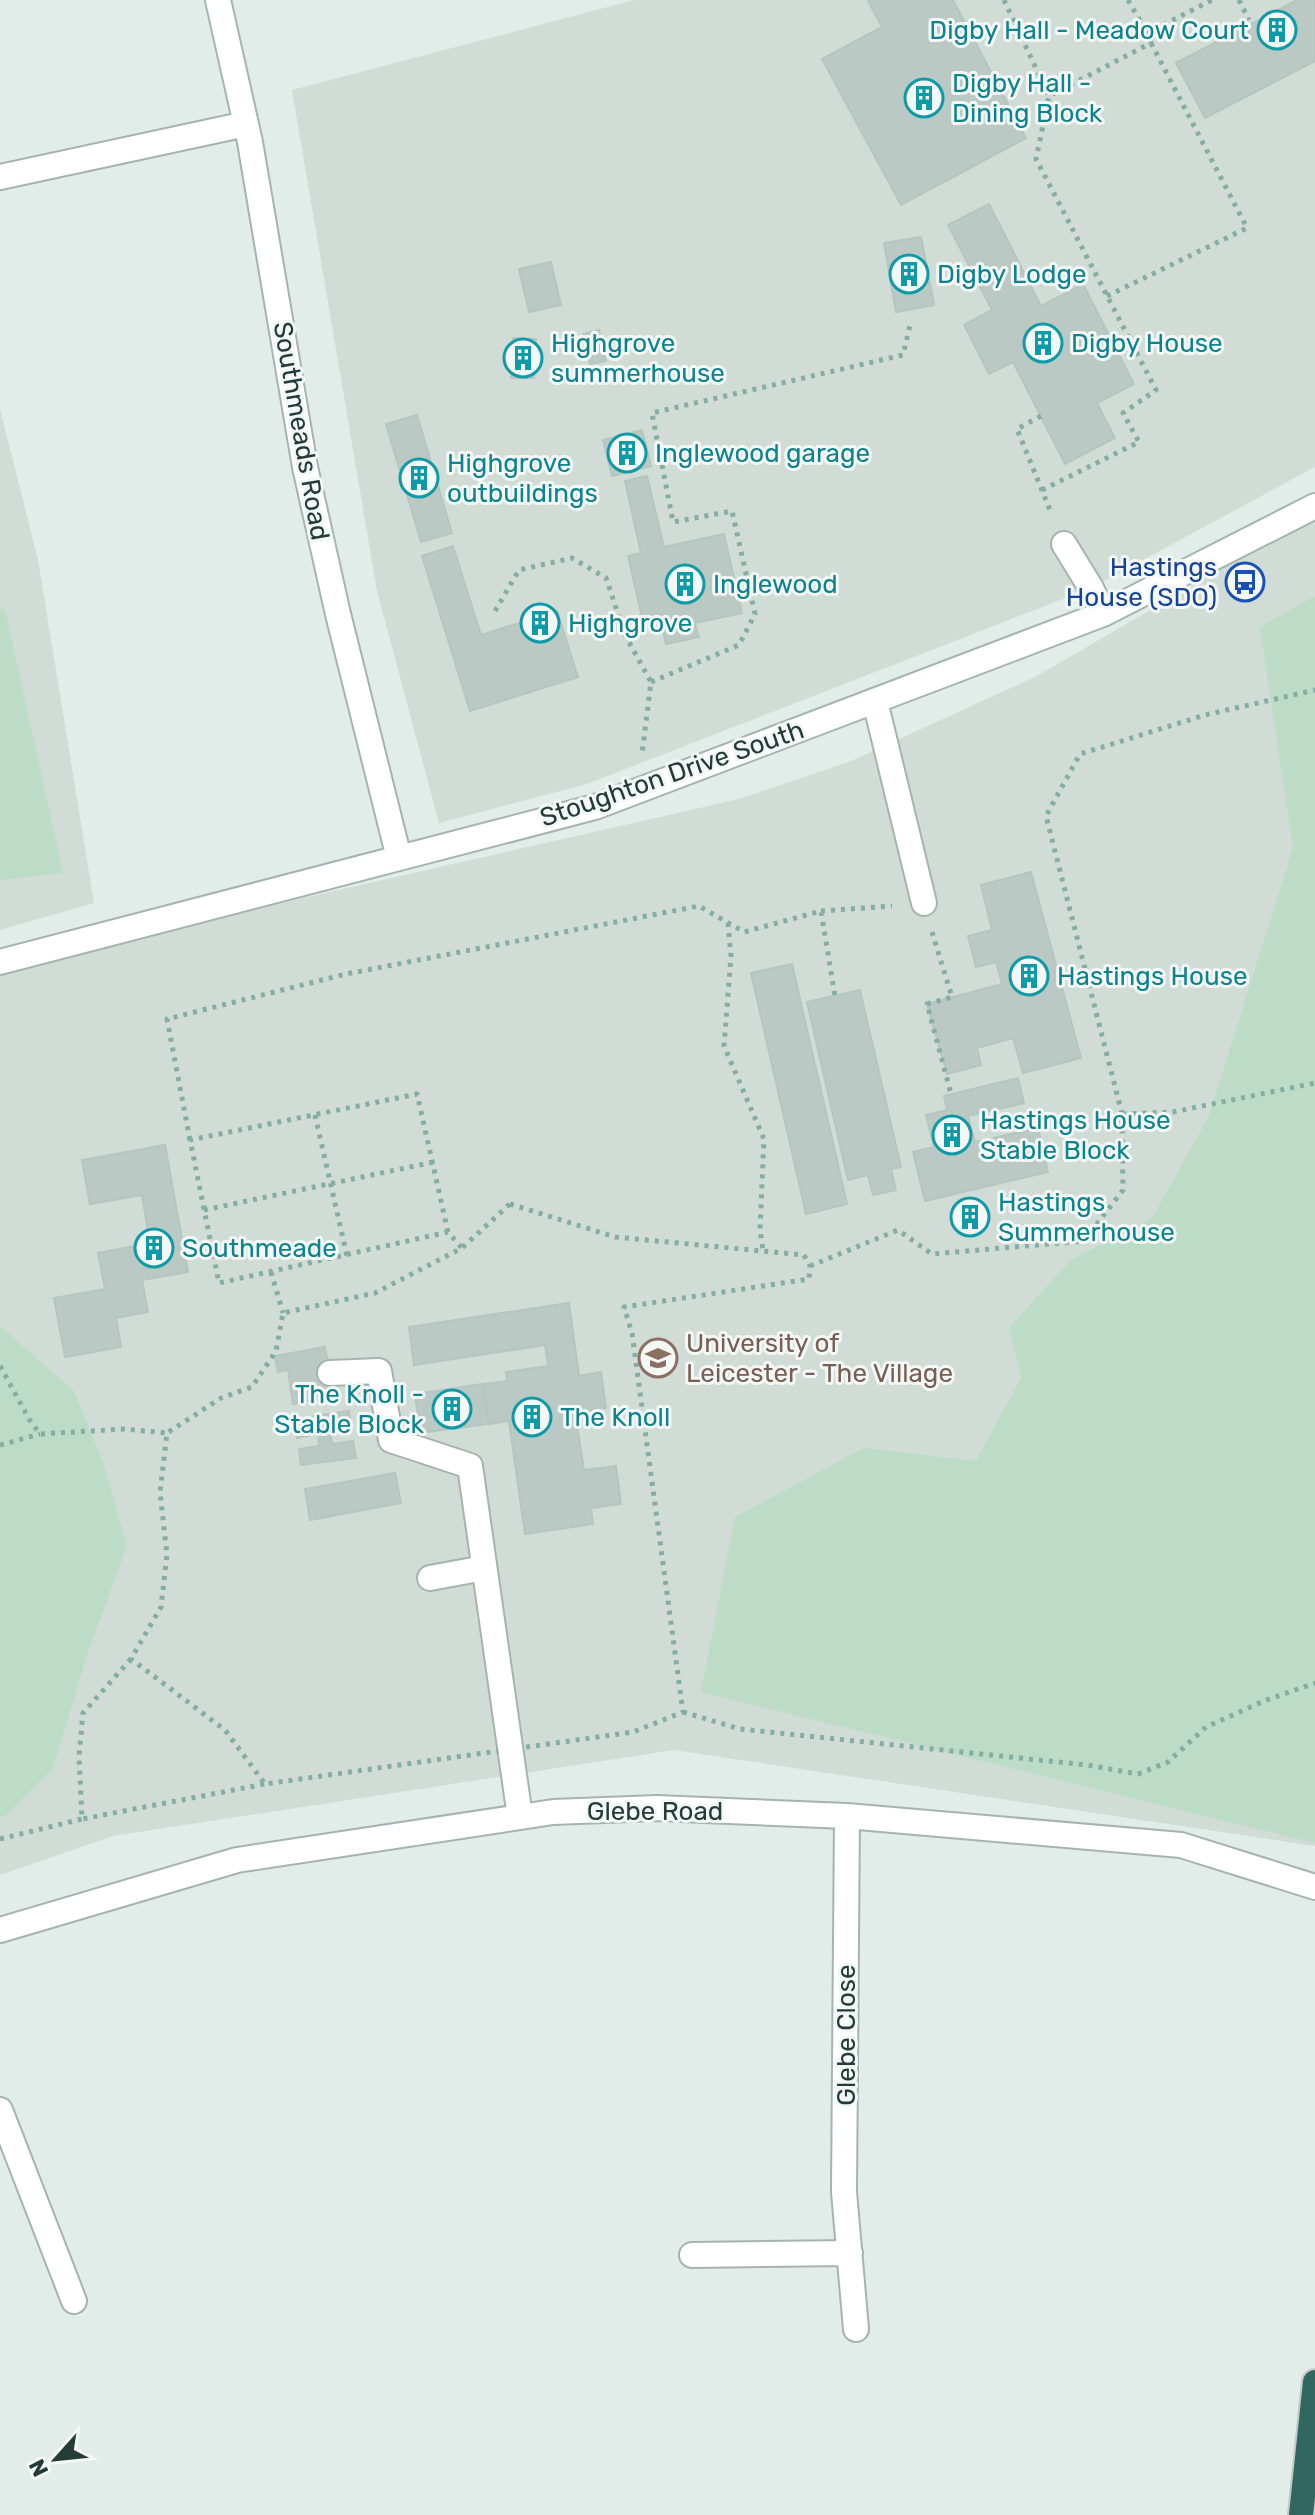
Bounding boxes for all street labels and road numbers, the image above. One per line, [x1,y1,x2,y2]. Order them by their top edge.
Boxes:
street label: Southmeads Road [267,319,335,543]
street label: Stoughton Drive South [536,714,808,834]
street label: Glebe Road [587,1796,723,1827]
street label: Glebe Close [831,1964,862,2106]

